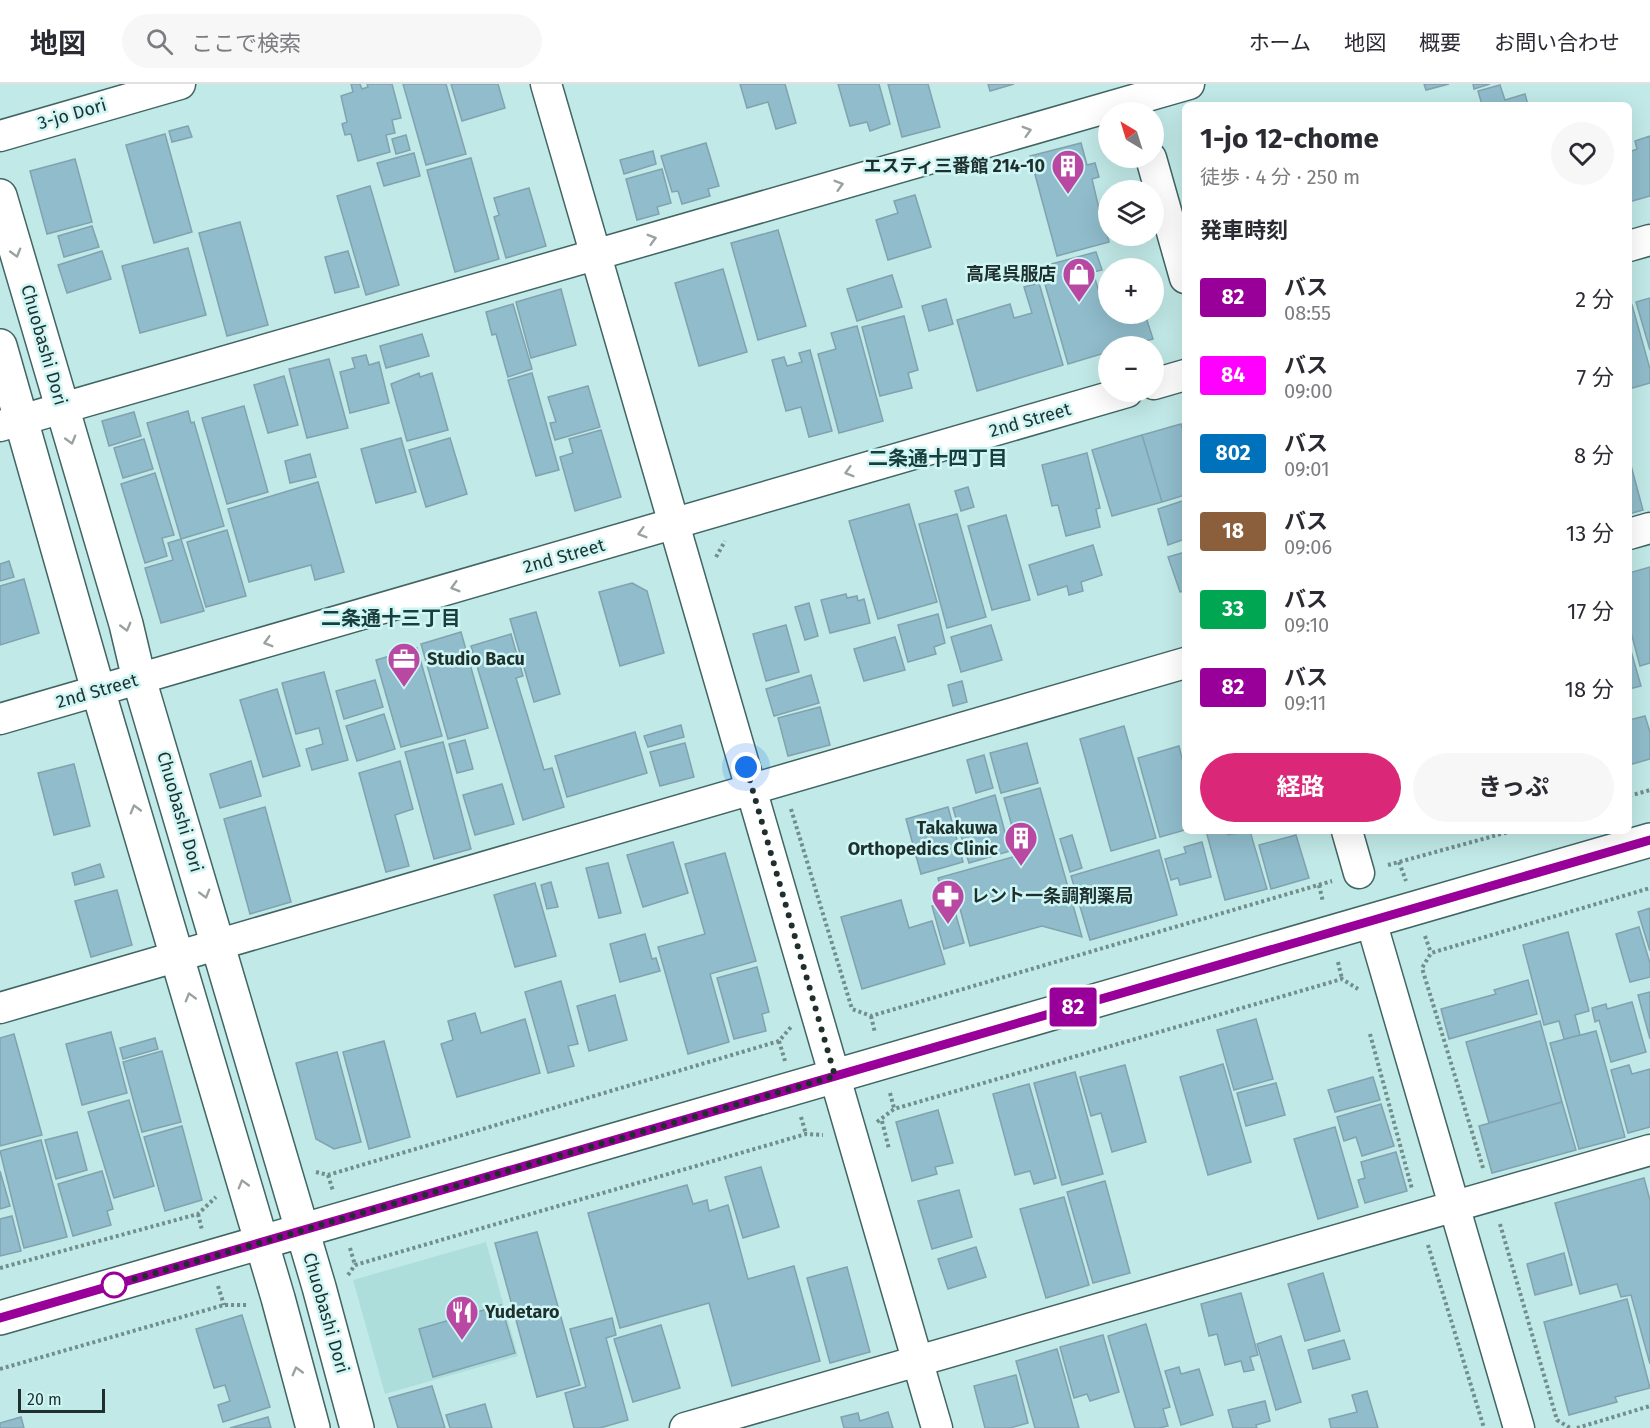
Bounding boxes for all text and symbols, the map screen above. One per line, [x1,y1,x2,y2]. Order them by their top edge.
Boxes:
search box [122,14,542,68]
icon: search [143,25,176,58]
text: 地図 [30,27,86,60]
text: ここで検索 [191,30,301,57]
text: ホーム [1249,30,1311,56]
text: 地図 [1344,30,1386,56]
text: 概要 [1419,30,1461,56]
text: お問い合わせ [1494,30,1620,56]
street label: 3-jo Dori [35,94,109,134]
north arrow [1098,102,1164,168]
map controls [1098,102,1164,402]
text: 1-jo 12-chome [1200,122,1379,155]
button: heart [1551,122,1614,185]
one-way arrow [1021,126,1031,139]
building icon: エスティ三番館 214-10 [1050,148,1086,195]
place label: エスティ三番館 214-10 [863,155,1045,177]
text: 徒歩 · 4 分 · 250 m [1200,165,1360,189]
one-way arrow [833,180,844,192]
button: layers [1098,180,1164,246]
text: 発車時刻 [1200,217,1288,244]
one-way arrow [646,234,656,246]
one-way arrow [9,248,22,258]
shop icon: 高尾呉服店 [1061,256,1097,303]
button: + [1098,258,1164,324]
place label: 高尾呉服店 [966,263,1056,285]
text: バス [1284,274,1328,301]
street label: Chuobashi Dori [16,282,72,408]
text: 82 [1222,284,1244,310]
text: 2 分 [1575,286,1614,313]
text: 08:55 [1284,301,1331,325]
button: − [1098,336,1164,402]
text: バス [1284,352,1328,379]
text: 84 [1221,362,1245,388]
text: 7 分 [1576,364,1614,391]
text: 09:00 [1284,379,1333,403]
street label: 2nd Street [987,398,1074,442]
text: バス [1284,430,1328,457]
one-way arrow [64,434,76,445]
text: 802 [1215,440,1251,466]
text: 8 分 [1574,442,1614,469]
district label: 二条通十四丁目 [868,446,1008,470]
text: 09:01 [1284,457,1330,481]
one-way arrow [845,465,855,477]
text: バス [1284,508,1328,535]
text: 18 [1222,518,1244,544]
text: 13 分 [1566,520,1614,547]
one-way arrow [637,526,648,538]
street label: 2nd Street [521,534,608,578]
text: 09:06 [1284,535,1332,559]
one-way arrow [450,580,461,592]
text: バス [1284,586,1328,613]
text: 33 [1222,596,1244,622]
text: 17 分 [1567,598,1614,625]
district label: 二条通十三丁目 [321,606,461,630]
text: 09:10 [1284,613,1329,637]
one-way arrow [119,621,131,632]
one-way arrow [263,635,274,647]
office icon: Studio Bacu [386,641,422,688]
place label: Studio Bacu [427,648,525,670]
text: バス [1284,664,1328,691]
street label: 2nd Street [54,669,141,713]
text: 82 [1222,674,1244,700]
text: 18 分 [1565,676,1614,703]
text: 09:11 [1284,691,1327,715]
street label: Chuobashi Dori [152,749,208,875]
your location [731,752,761,782]
button: 経路 [1200,753,1401,822]
button: きっぷ [1413,753,1614,822]
one-way arrow [130,805,142,815]
place label: Takakuwa Orthopedics Clinic [848,817,998,860]
building icon: Takakuwa Orthopedics Clinic [1003,820,1039,867]
pharmacy icon: レント一条調剤薬局 [930,878,966,925]
place label: レント一条調剤薬局 [971,885,1133,907]
one-way arrow [198,889,210,899]
line badge: 82 [1046,988,1100,1026]
one-way arrow [185,992,197,1003]
text: 82 [1062,994,1084,1020]
one-way arrow [238,1179,250,1190]
street label: Chuobashi Dori [298,1250,354,1376]
unlabelled marker [101,1272,127,1298]
restaurant icon: Yudetaro [444,1294,480,1341]
place label: Yudetaro [484,1301,560,1323]
one-way arrow [292,1367,305,1377]
scale bar [18,1386,105,1414]
text: 20 m [27,1390,62,1409]

